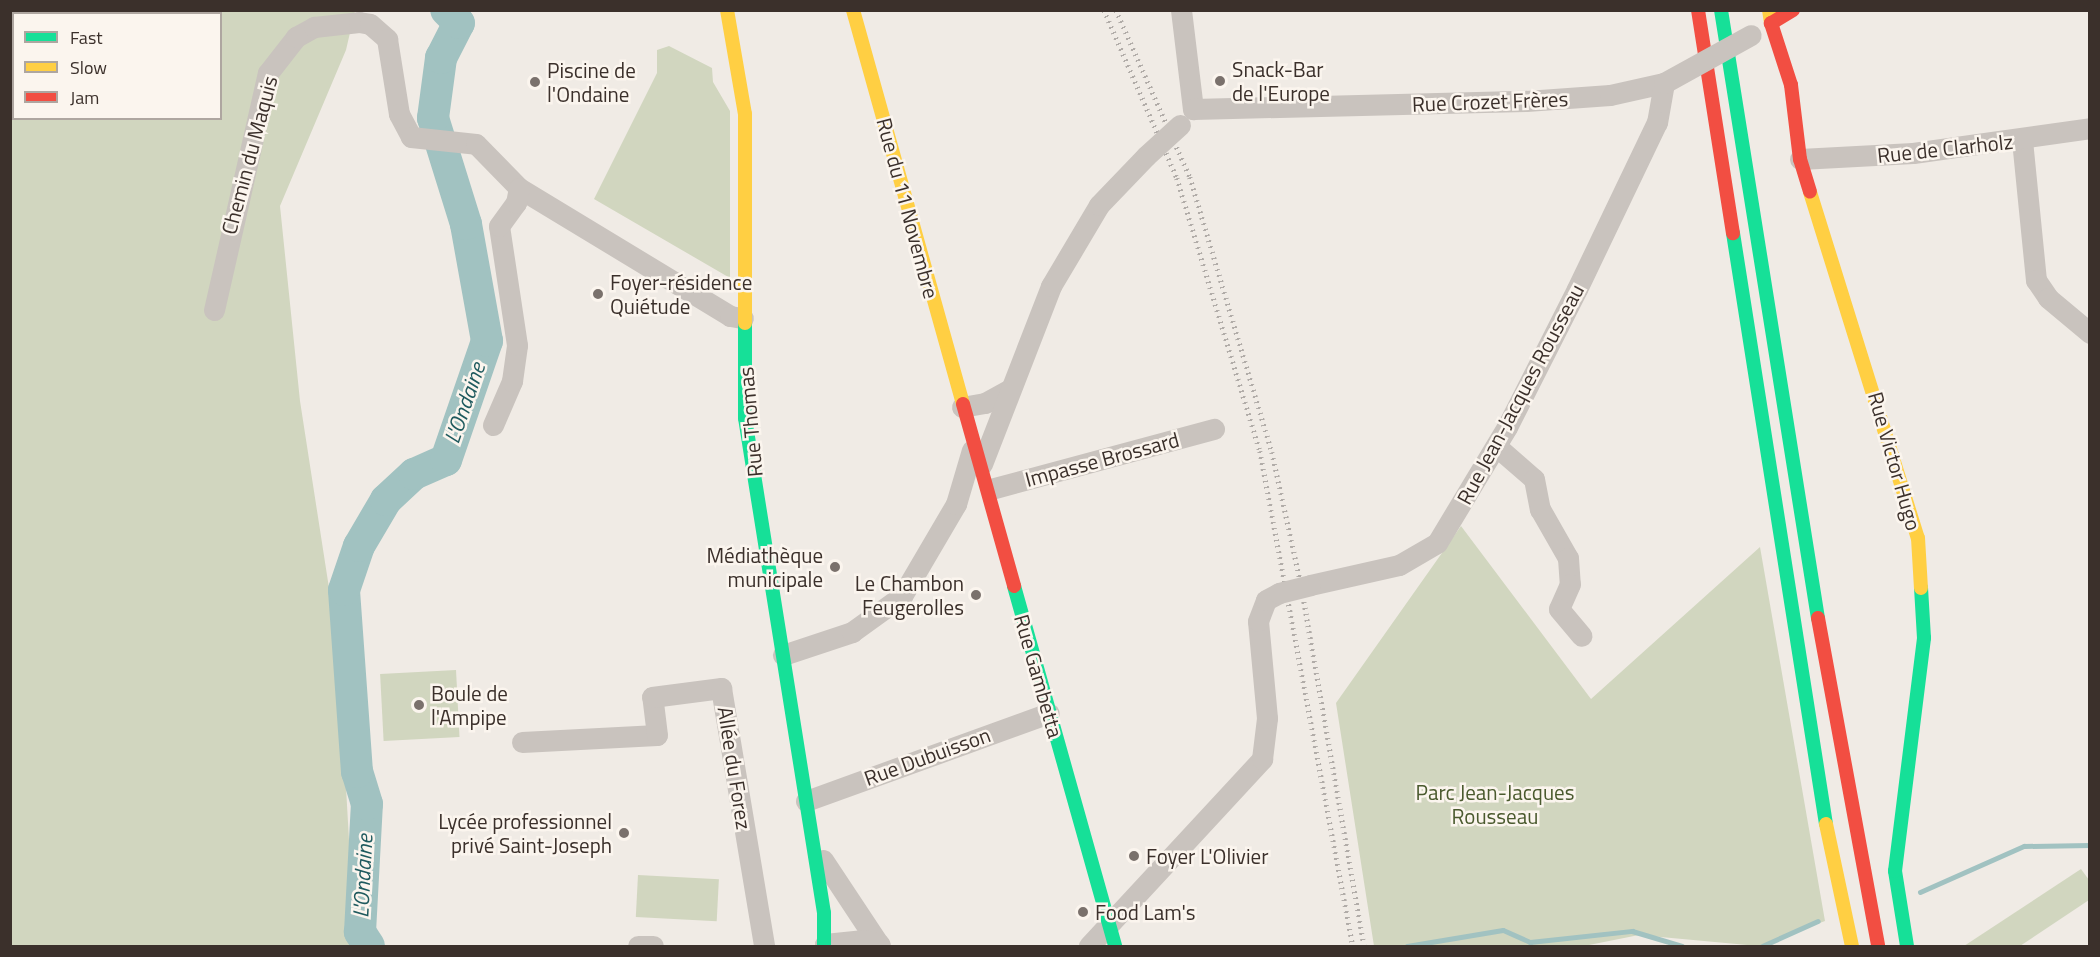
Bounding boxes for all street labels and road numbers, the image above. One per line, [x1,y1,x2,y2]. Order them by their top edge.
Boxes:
street label: Chemin du Maquis [216,73,282,237]
street label: Rue Crozet Frères [1411,86,1569,116]
street label: Rue du 11 Novembre [872,115,944,301]
street label: Rue de Clarholz [1876,128,2014,168]
street label: Rue Jean-Jacques Rousseau [1451,280,1589,508]
street label: Rue Thomas [733,366,767,478]
street label: Rue Victor Hugo [1863,389,1927,533]
street label: Impasse Brossard [1022,426,1182,492]
street label: Rue Gambetta [1009,611,1069,741]
street label: Allée du Forez [713,705,757,831]
street label: Rue Dubuisson [860,721,994,791]

